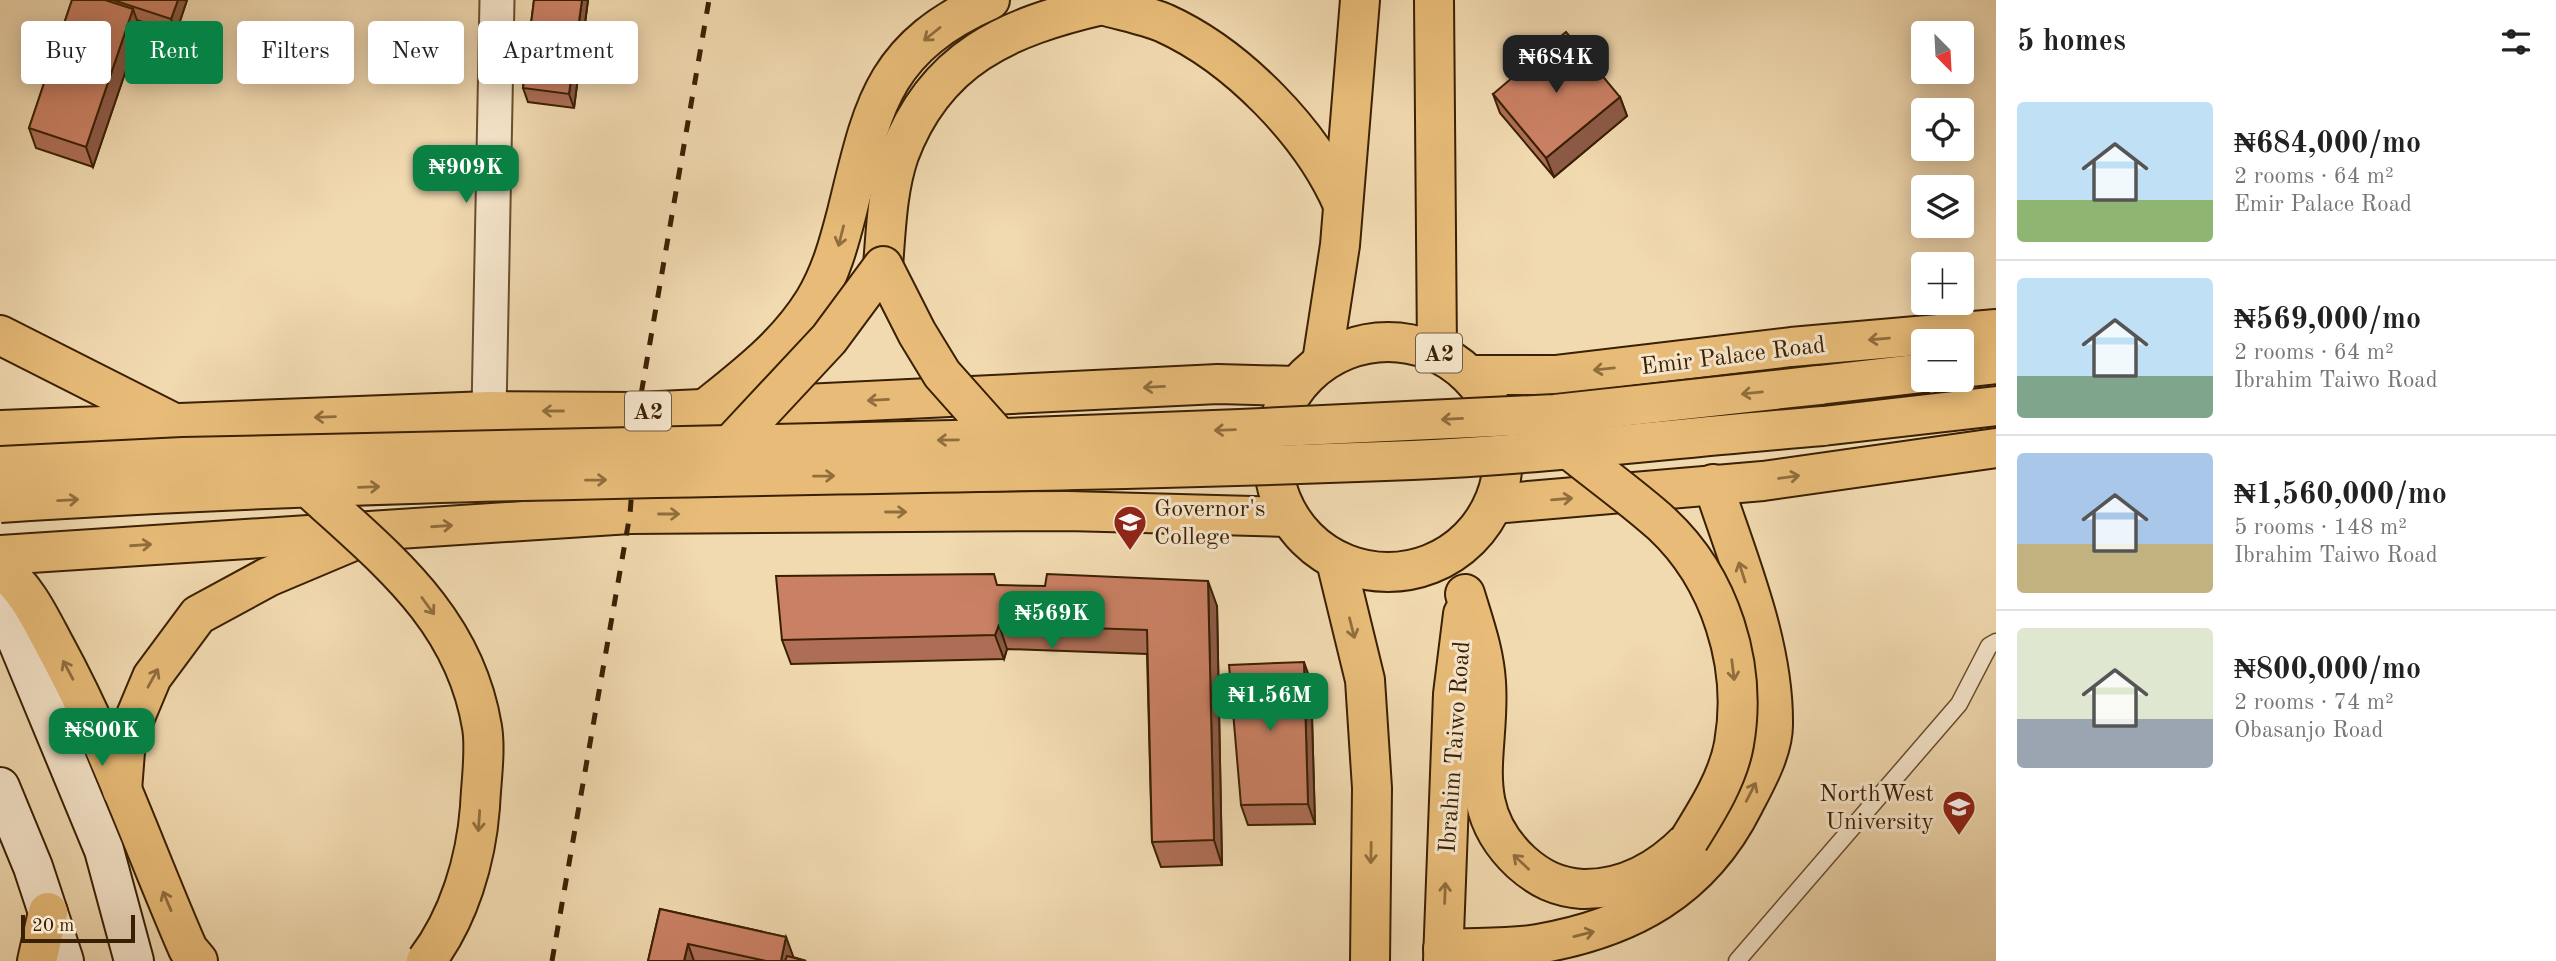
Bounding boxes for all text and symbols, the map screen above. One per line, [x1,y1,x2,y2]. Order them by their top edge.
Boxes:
chip: Buy [21,21,111,84]
chip: Rent [125,21,223,84]
chip: Filters [237,21,354,84]
chip: New [368,21,464,84]
chip: Apartment [478,21,638,84]
north arrow [1911,21,1974,84]
map controls [1911,21,1974,392]
icon: filters [2497,23,2535,61]
one-way arrow [923,26,941,41]
text: 5 homes [2017,27,2126,57]
pin: ₦684K [1507,36,1605,95]
text: ₦684K [1519,46,1593,69]
button: locate [1911,98,1974,161]
text: ₦684,000/mo [2234,129,2421,159]
icon: home [2073,130,2157,214]
pin: ₦909K [417,146,515,205]
text: ₦909K [429,156,503,179]
text: 2 rooms · 64 m² [2234,165,2394,188]
button: layers [1911,175,1974,238]
text: Emir Palace Road [2234,193,2412,216]
one-way arrow [834,224,847,247]
button: + [1911,252,1974,315]
text: ₦569,000/mo [2234,305,2421,335]
icon: home [2073,306,2157,390]
button: − [1911,329,1974,392]
one-way arrow [1868,333,1891,346]
road number: A2 [1416,334,1462,372]
street label: Emir Palace Road [1640,334,1827,380]
text: 2 rooms · 64 m² [2234,341,2394,364]
one-way arrow [1594,363,1616,376]
text: Ibrahim Taiwo Road [2234,369,2438,392]
one-way arrow [1143,380,1166,393]
one-way arrow [1741,386,1763,399]
road number: A2 [625,392,671,430]
one-way arrow [867,394,890,407]
one-way arrow [541,404,564,418]
one-way arrow [314,410,337,424]
one-way arrow [1441,412,1464,425]
one-way arrow [1213,423,1236,436]
one-way arrow [937,433,960,447]
one-way arrow [812,469,835,482]
one-way arrow [1777,471,1799,484]
one-way arrow [585,473,608,486]
text: ₦1,560,000/mo [2234,480,2447,510]
one-way arrow [357,481,380,494]
icon: home [2073,481,2157,565]
one-way arrow [1550,492,1573,505]
one-way arrow [56,493,79,506]
place label: Governor's College [1154,498,1266,550]
school or university icon: Governor's College [1111,503,1149,552]
one-way arrow [885,506,908,519]
one-way arrow [657,507,680,521]
text: 5 rooms · 148 m² [2234,516,2407,539]
one-way arrow [430,519,453,532]
one-way arrow [130,538,152,551]
text: Ibrahim Taiwo Road [2234,544,2438,567]
one-way arrow [1734,562,1747,584]
pin: ₦569K [1003,592,1101,651]
one-way arrow [421,596,436,615]
text: ₦569K [1015,602,1089,625]
one-way arrow [1346,616,1359,639]
street label: Ibrahim Taiwo Road [1437,640,1475,854]
text: ₦800,000/mo [2234,655,2421,685]
icon: home [2073,656,2157,740]
one-way arrow [1727,658,1740,680]
one-way arrow [60,660,74,680]
one-way arrow [146,669,160,689]
pin: ₦1.56M [1213,674,1327,733]
text: ₦1.56M [1228,684,1312,707]
text: 2 rooms · 74 m² [2234,691,2394,714]
pin: ₦800K [53,708,151,768]
text: ₦800K [65,719,139,742]
text: Obasanjo Road [2234,719,2383,742]
one-way arrow [1744,782,1758,803]
place label: NorthWest University [1819,783,1934,835]
school or university icon: NorthWest University [1940,788,1978,837]
one-way arrow [472,809,485,831]
one-way arrow [1365,842,1378,865]
one-way arrow [1513,853,1530,870]
one-way arrow [1438,882,1452,905]
one-way arrow [160,891,173,912]
scale bar [21,912,135,944]
text: 20 m [32,917,74,936]
one-way arrow [1572,927,1594,940]

